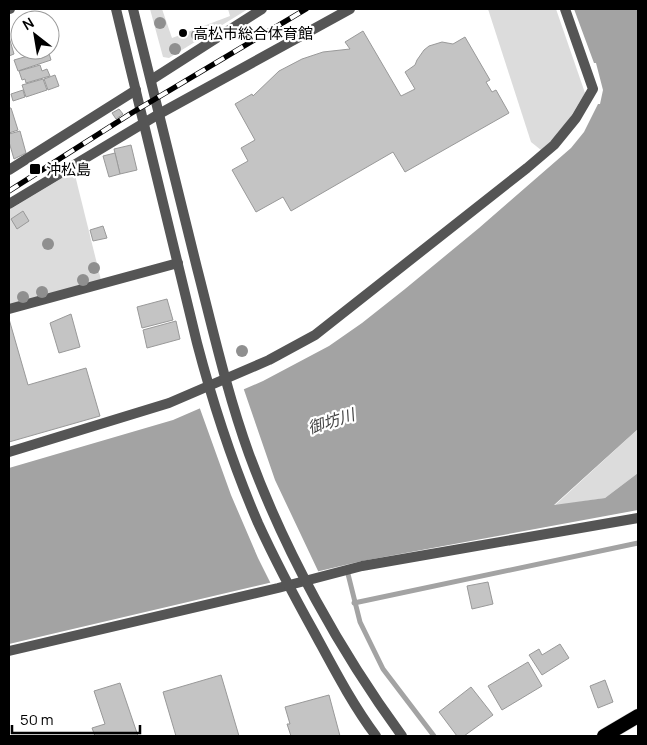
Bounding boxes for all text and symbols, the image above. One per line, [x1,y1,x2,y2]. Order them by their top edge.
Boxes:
north arrow [10,10,60,60]
text: N [19,13,37,34]
place label: 高松市総合体育館 [193,23,313,44]
marker: 高松市総合体育館 [177,27,189,39]
place label: 沖松島 [46,159,91,180]
marker: 沖松島 [28,162,42,176]
water label: 御坊川 [305,403,359,439]
scale bar [12,702,140,734]
text: 50 m [20,709,54,730]

